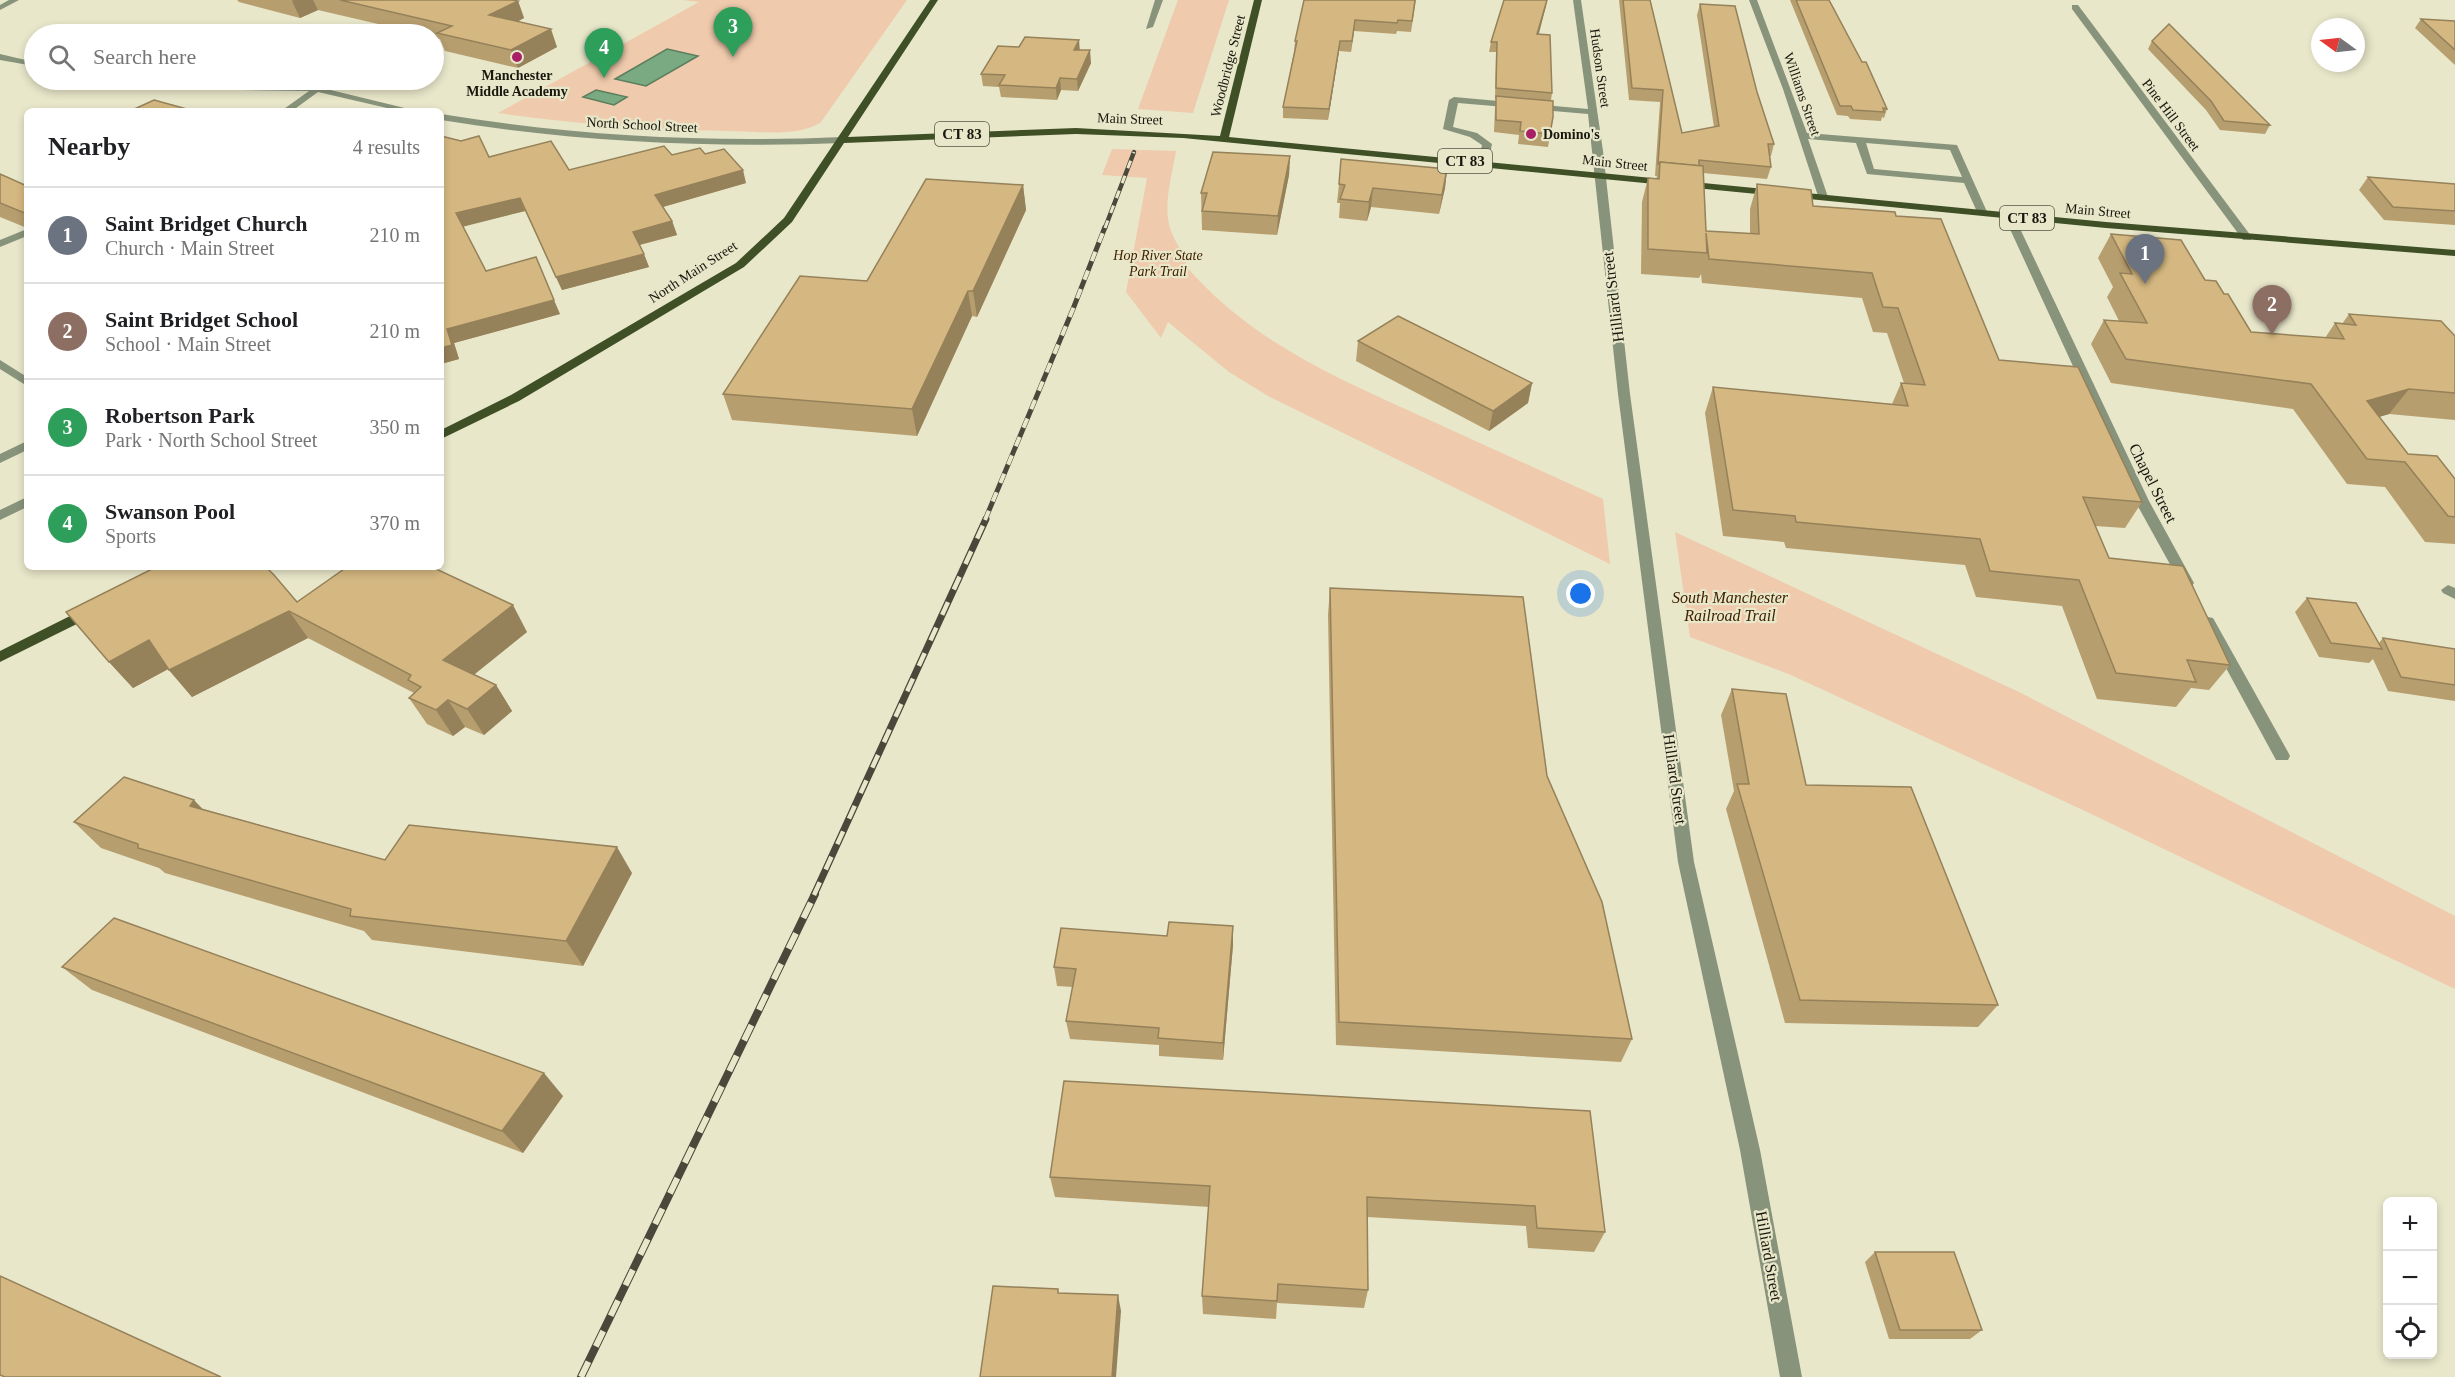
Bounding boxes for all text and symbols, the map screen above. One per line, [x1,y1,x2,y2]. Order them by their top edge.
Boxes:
pin: 3 [714,8,752,57]
street label: Woodbridge Street [1208,13,1248,119]
north arrow [2311,18,2365,72]
search box [24,24,444,90]
street label: Hudson Street [1587,27,1613,109]
pin: 4 [584,28,624,78]
icon: search [45,41,78,74]
text: Search here [93,44,196,69]
marker: Manchester Middle Academy [510,50,524,64]
street label: Williams Street [1781,50,1823,138]
place label: Manchester Middle Academy [466,68,568,99]
street label: Pine Hill Street [2139,76,2203,154]
street label: Main Street [1097,110,1163,128]
street label: North School Street [586,115,698,135]
road number: CT 83 [935,122,989,146]
marker: Domino's [1524,127,1538,141]
place label: Domino's [1543,127,1600,142]
text: Nearby [48,132,130,161]
text: 4 results [353,136,420,158]
road number: CT 83 [1438,149,1492,173]
street label: Main Street [1582,152,1649,174]
street label: Main Street [2065,201,2131,221]
road number: CT 83 [2000,206,2054,230]
text: Saint Bridget Church [105,211,308,236]
text: 1 [63,224,73,246]
text: 210 m [369,224,420,246]
pin: 1 [2126,234,2164,284]
text: Church · Main Street [105,237,274,259]
street label: North Main Street [646,238,740,306]
park label: Hop River State Park Trail [1112,248,1203,279]
street label: Hilliard Street [1599,250,1627,343]
pin: 2 [2252,286,2292,335]
text: Saint Bridget School [105,307,298,332]
text: 2 [63,320,73,342]
text: 210 m [369,320,420,342]
text: School · Main Street [105,333,271,355]
text: Robertson Park [105,403,255,428]
text: 3 [63,416,73,438]
text: 350 m [369,416,420,438]
text: Park · North School Street [105,429,317,451]
street label: Chapel Street [2125,441,2180,526]
text: Swanson Pool [105,499,235,524]
text: 4 [63,512,73,534]
text: 370 m [369,512,420,534]
text: Sports [105,525,156,547]
your location [1566,579,1595,608]
park label: South Manchester Railroad Trail [1672,589,1789,624]
street label: Hilliard Street [1660,733,1690,826]
map controls [2383,1197,2437,1359]
button: + [2383,1197,2437,1251]
street label: Hilliard Street [1753,1210,1785,1303]
button: − [2383,1251,2437,1305]
button: locate [2383,1305,2437,1359]

